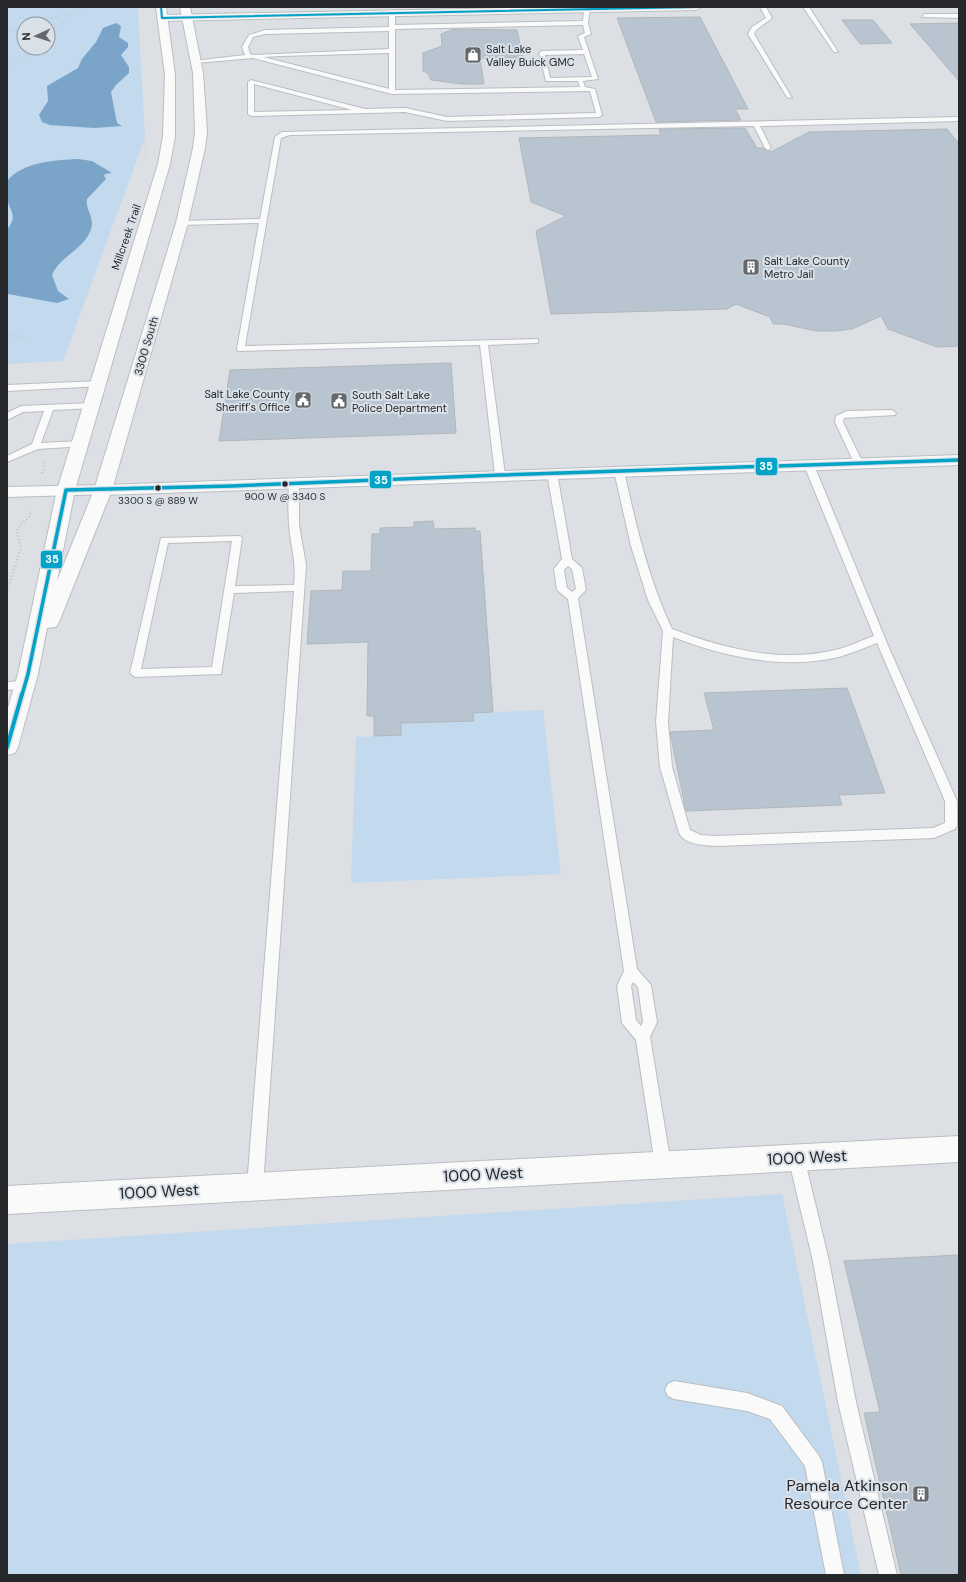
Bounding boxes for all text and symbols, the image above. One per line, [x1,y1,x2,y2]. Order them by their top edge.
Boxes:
north arrow [16,16,56,56]
text: N [19,32,33,41]
place label: Salt Lake Valley Buick GMC [486,42,575,69]
shop icon: Salt Lake Valley Buick GMC [463,45,483,65]
street label: Millcreek Trail [108,202,144,272]
place label: Salt Lake County Metro Jail [764,254,850,281]
building icon: Salt Lake County Metro Jail [741,257,761,277]
street label: 3300 South [131,315,161,377]
place label: Salt Lake County Sheriff's Office [204,387,290,414]
place label: South Salt Lake Police Department [352,388,447,415]
public building icon: Salt Lake County Sheriff's Office [293,390,313,410]
public building icon: South Salt Lake Police Department [329,391,349,411]
line badge: 35 [755,457,778,476]
text: 35 [759,459,773,473]
line badge: 35 [369,470,392,489]
text: 35 [374,473,388,487]
marker: 900 W @ 3340 S [280,479,290,489]
marker: 3300 S @ 889 W [153,483,163,493]
place label: 900 W @ 3340 S [245,490,326,503]
place label: 3300 S @ 889 W [118,494,198,507]
line badge: 35 [40,550,63,569]
text: 35 [45,552,59,566]
street label: 1000 West [767,1145,847,1170]
street label: 1000 West [443,1162,523,1187]
street label: 1000 West [119,1179,199,1204]
place label: Pamela Atkinson Resource Center [784,1475,908,1514]
building icon: Pamela Atkinson Resource Center [911,1484,931,1504]

